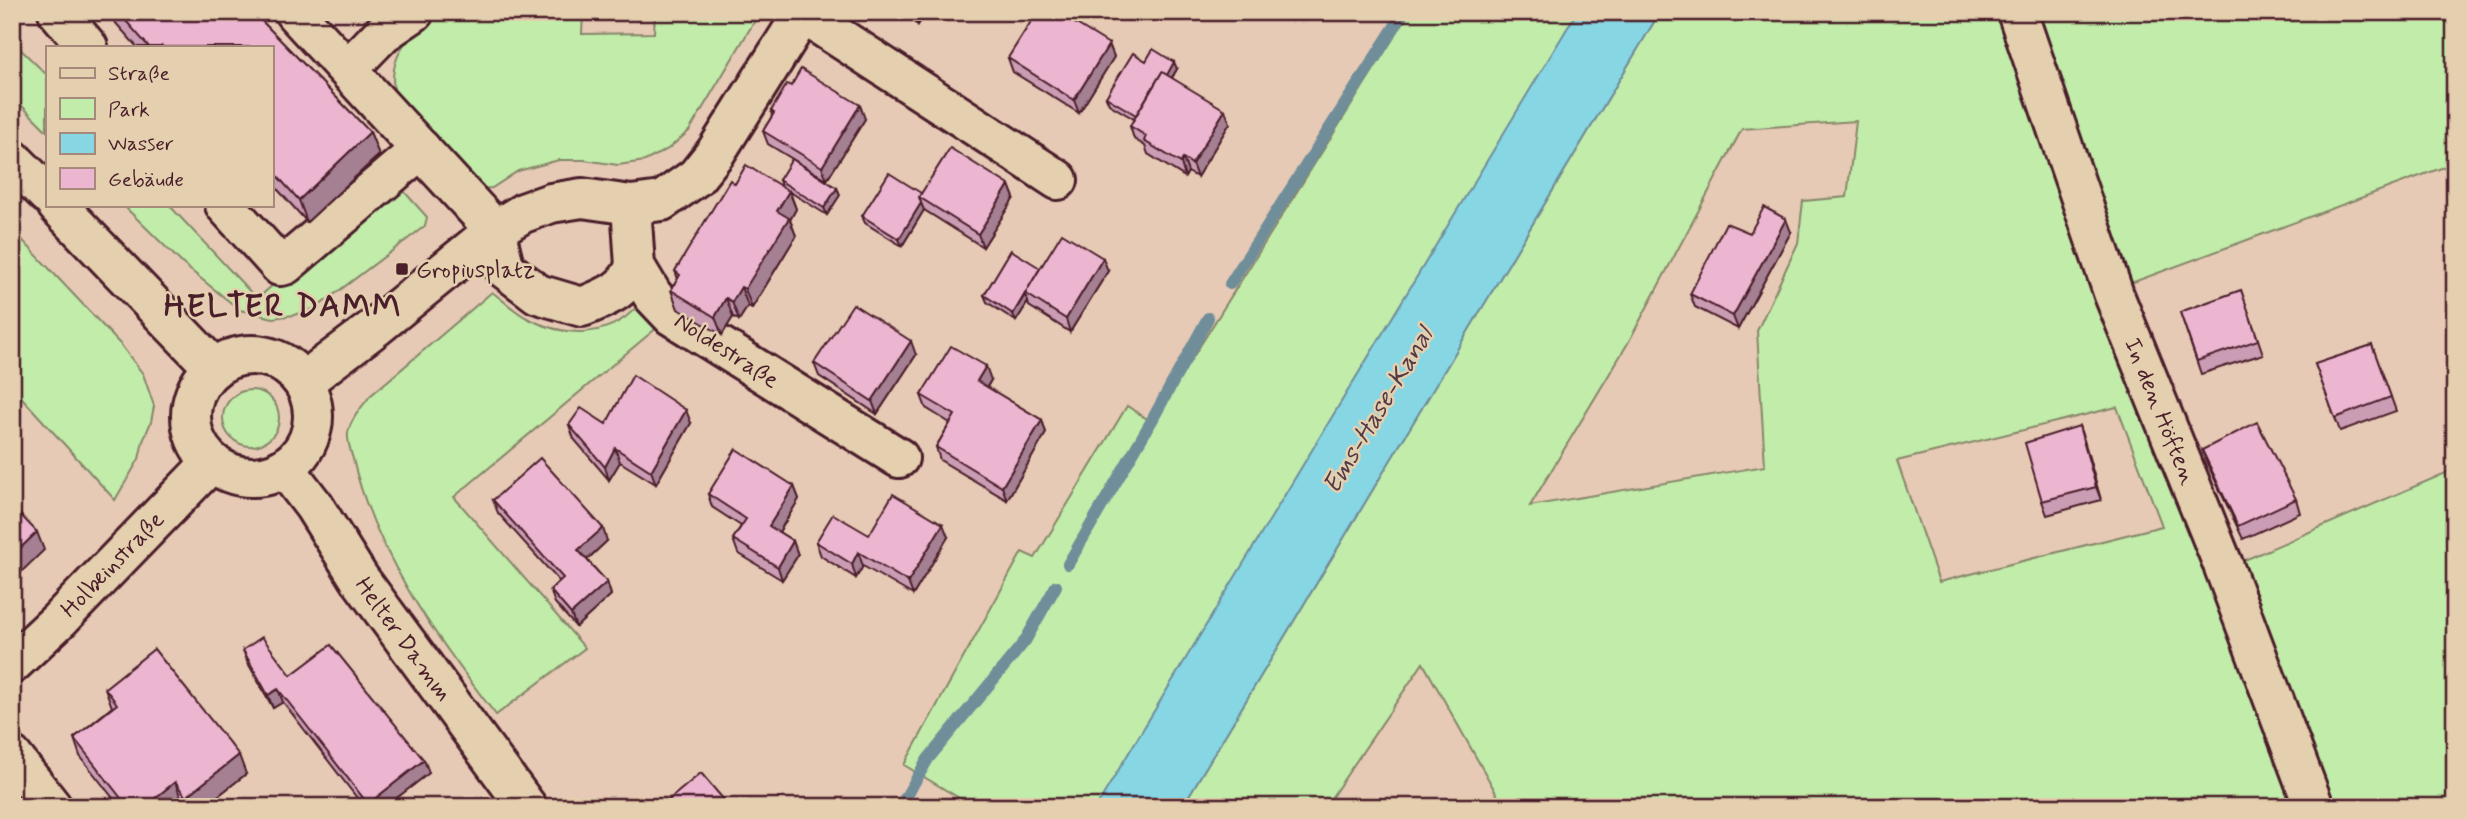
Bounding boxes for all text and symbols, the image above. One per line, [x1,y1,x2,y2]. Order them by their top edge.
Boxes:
legend [46,46,273,206]
text: Straße [108,60,170,88]
text: Park [108,96,150,124]
text: Wasser [108,130,174,158]
text: Gebäude [108,166,184,194]
place label: Gropiusplatz [416,255,535,286]
marker: Gropiusplatz [394,261,410,277]
district label: HELTER DAMM [164,286,402,328]
street label: Noldestraße [668,306,785,397]
water label: Ems-Hase-Kanal [1316,318,1444,500]
street label: In den Höften [2116,334,2203,490]
street label: Holbeinstraße [55,505,172,625]
street label: Helter Damm [347,571,458,708]

